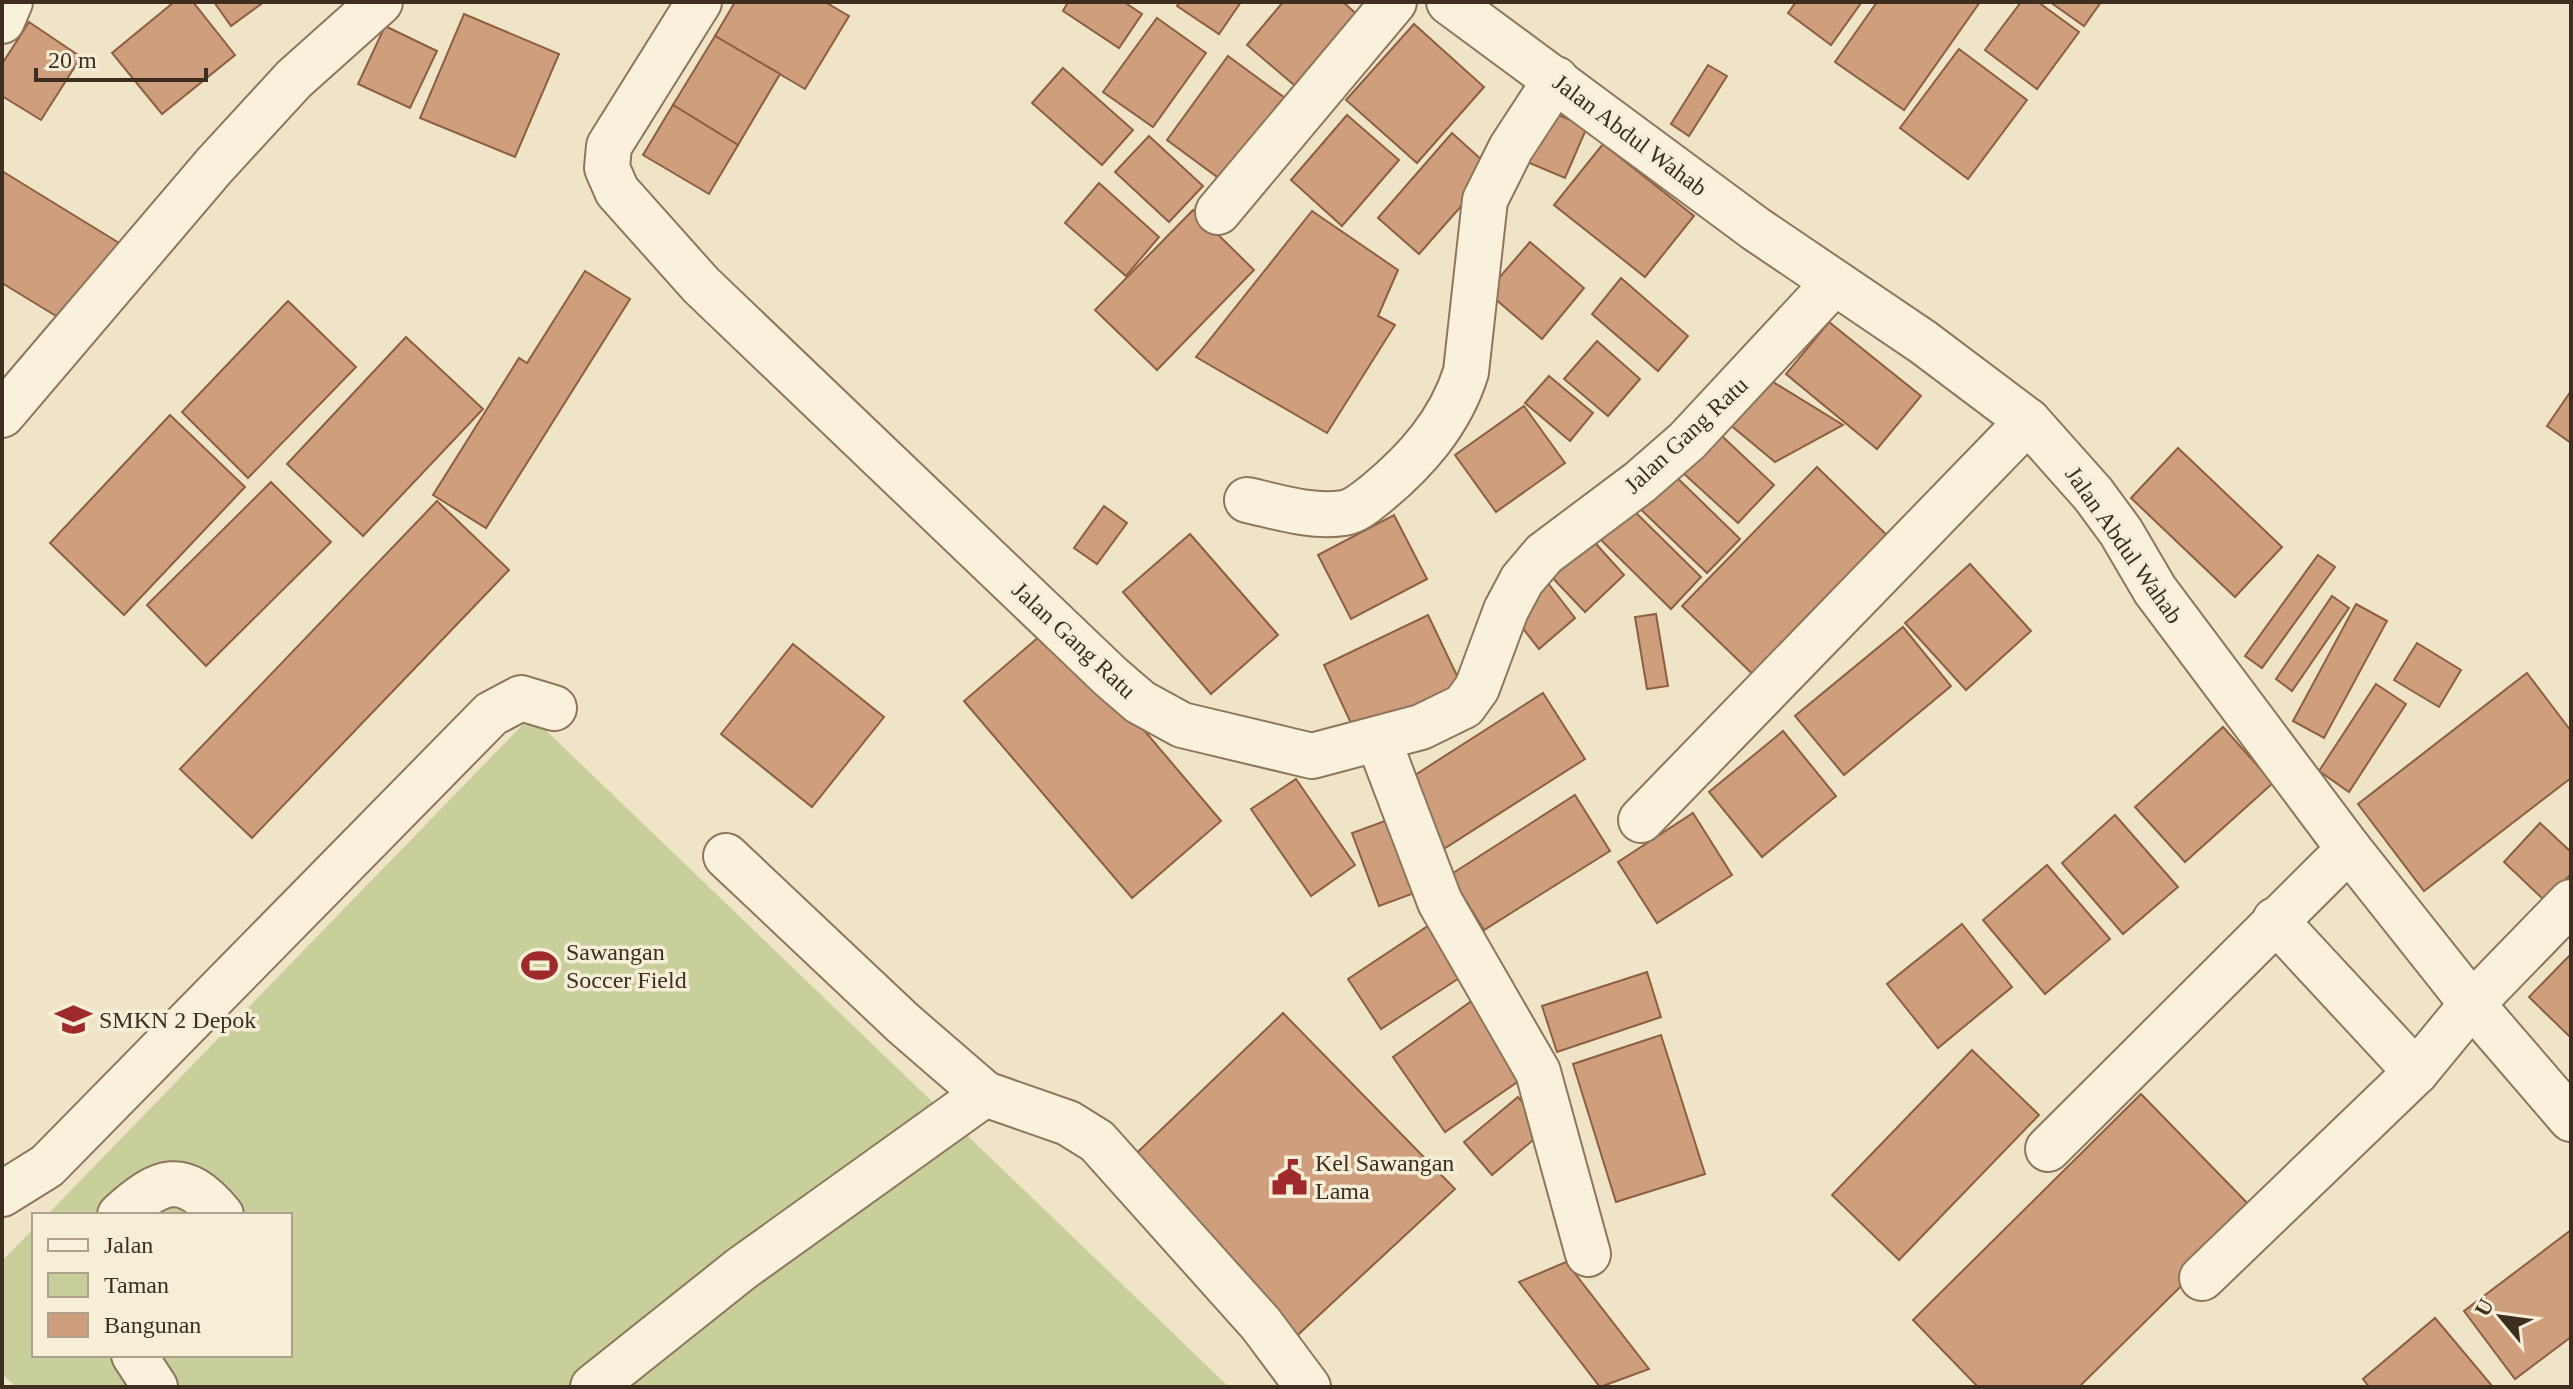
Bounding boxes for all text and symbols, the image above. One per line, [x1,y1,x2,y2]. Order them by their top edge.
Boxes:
scale bar [36,32,206,82]
text: 20 m [48,47,97,73]
street label: Jalan Abdul Wahab [1548,69,1712,201]
street label: Jalan Gang Ratu [1619,371,1753,499]
street label: Jalan Abdul Wahab [2060,462,2188,628]
street label: Jalan Gang Ratu [1007,576,1141,704]
place label: Sawangan Soccer Field [566,939,687,993]
sports icon: Sawangan Soccer Field [521,947,559,985]
school or university icon: SMKN 2 Depok [54,1001,92,1039]
place label: SMKN 2 Depok [99,1007,256,1033]
place label: Kel Sawangan Lama [1315,1150,1454,1204]
public building icon: Kel Sawangan Lama [1270,1158,1308,1196]
legend [32,1213,292,1357]
text: Jalan [104,1232,153,1258]
text: Taman [104,1272,169,1298]
north arrow [2461,1277,2541,1357]
text: U [2469,1294,2499,1321]
text: Bangunan [104,1312,201,1338]

